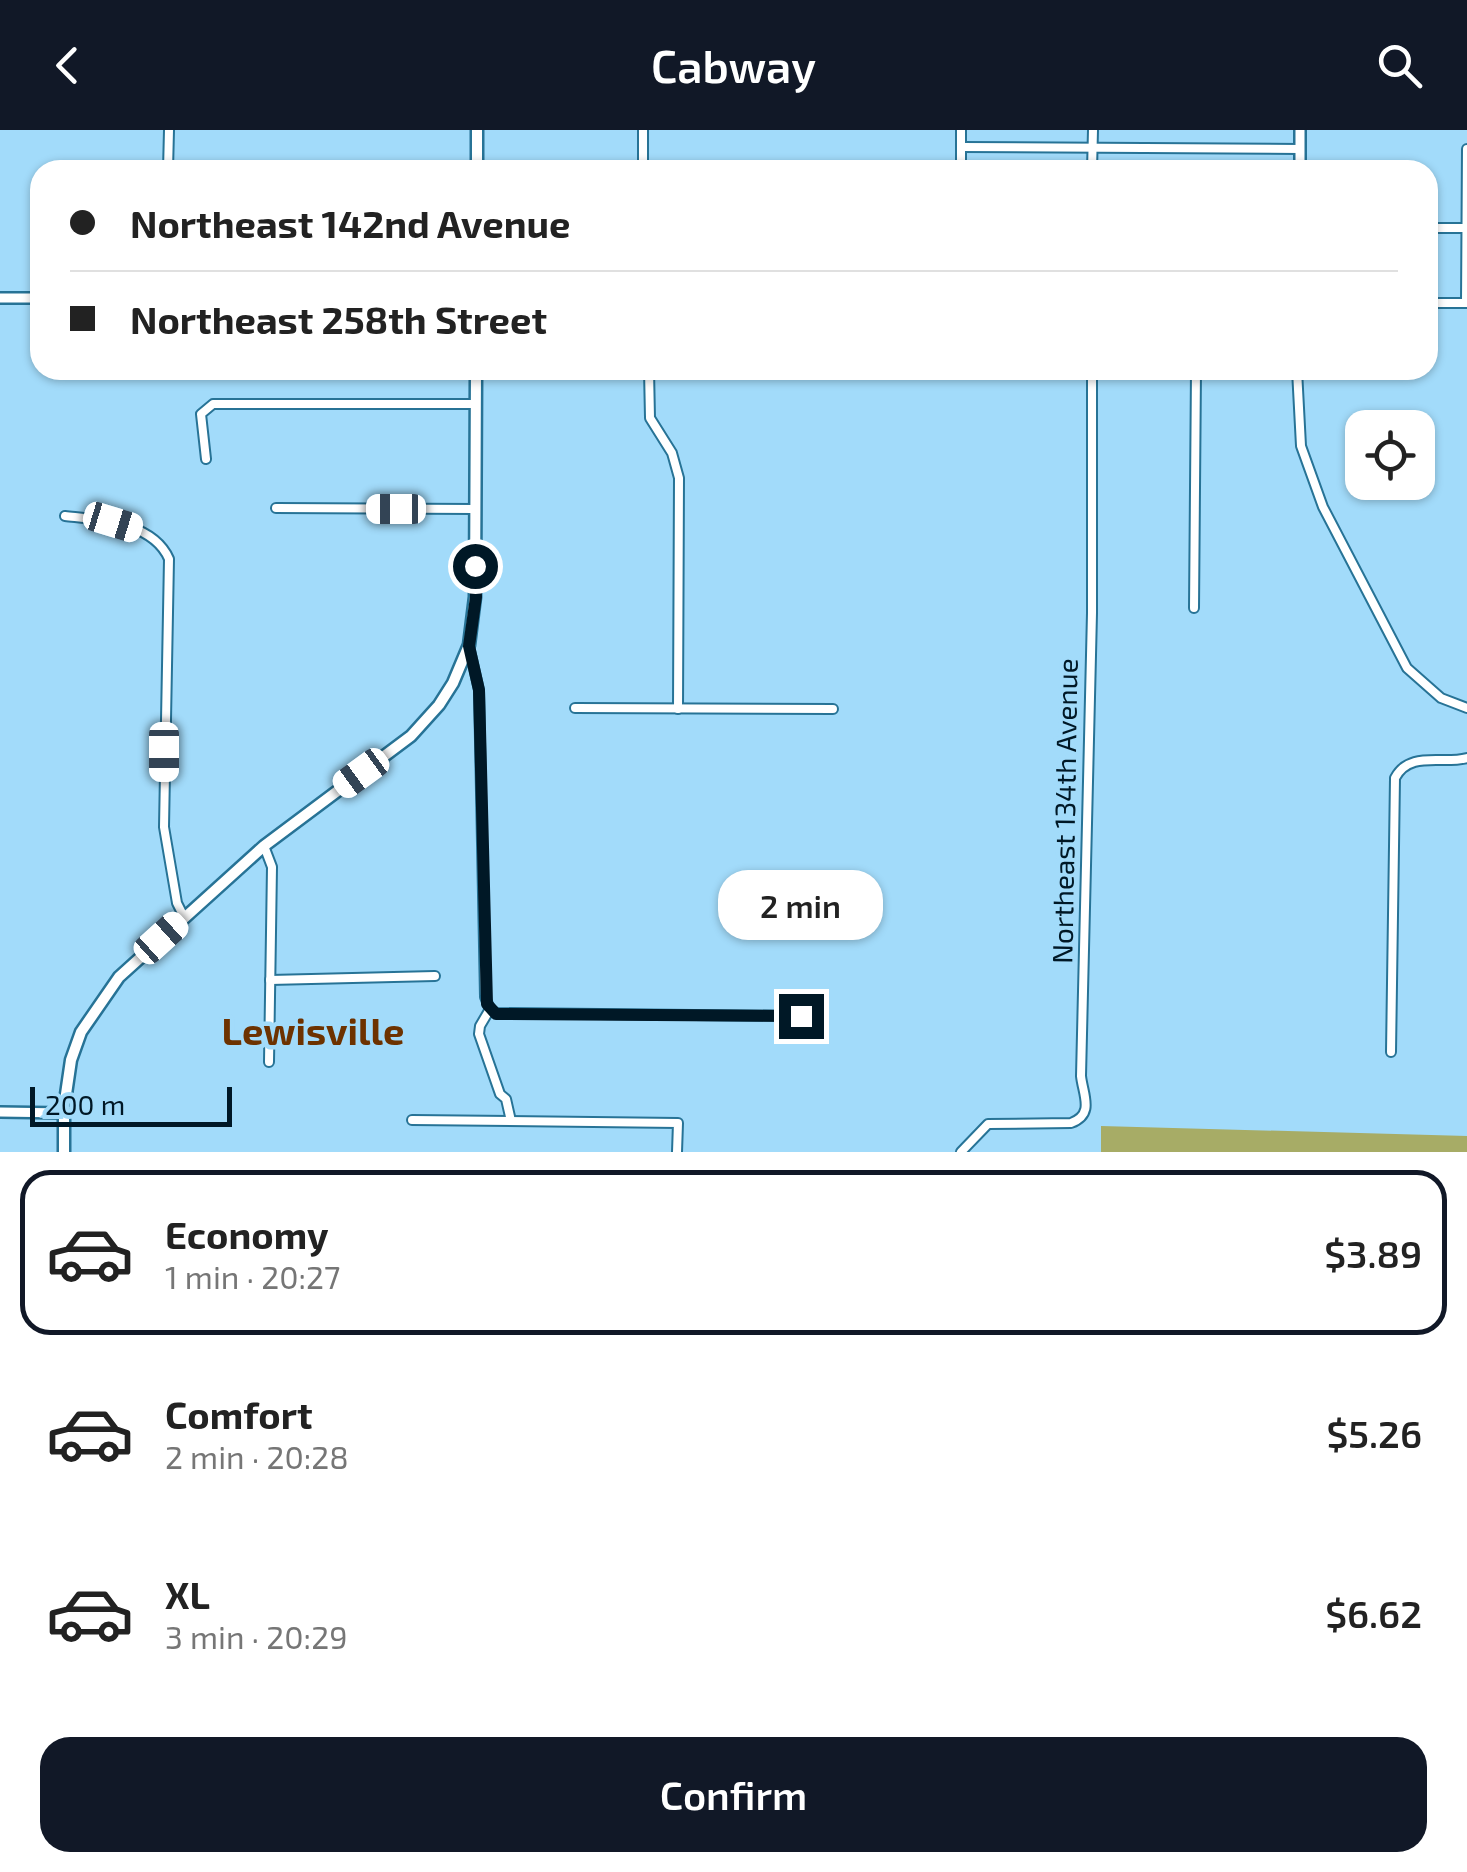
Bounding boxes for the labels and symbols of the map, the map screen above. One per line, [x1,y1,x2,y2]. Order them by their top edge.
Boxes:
car [366,494,426,524]
car [80,499,146,545]
route start [453,544,498,589]
street label: Northeast 134th Avenue [1044,658,1084,964]
car [149,722,179,782]
car [328,743,394,803]
callout: 2 min [718,871,884,941]
car [129,907,193,969]
route end [779,994,824,1039]
district label: Lewisville [222,1007,404,1053]
scale bar [30,1082,232,1126]

